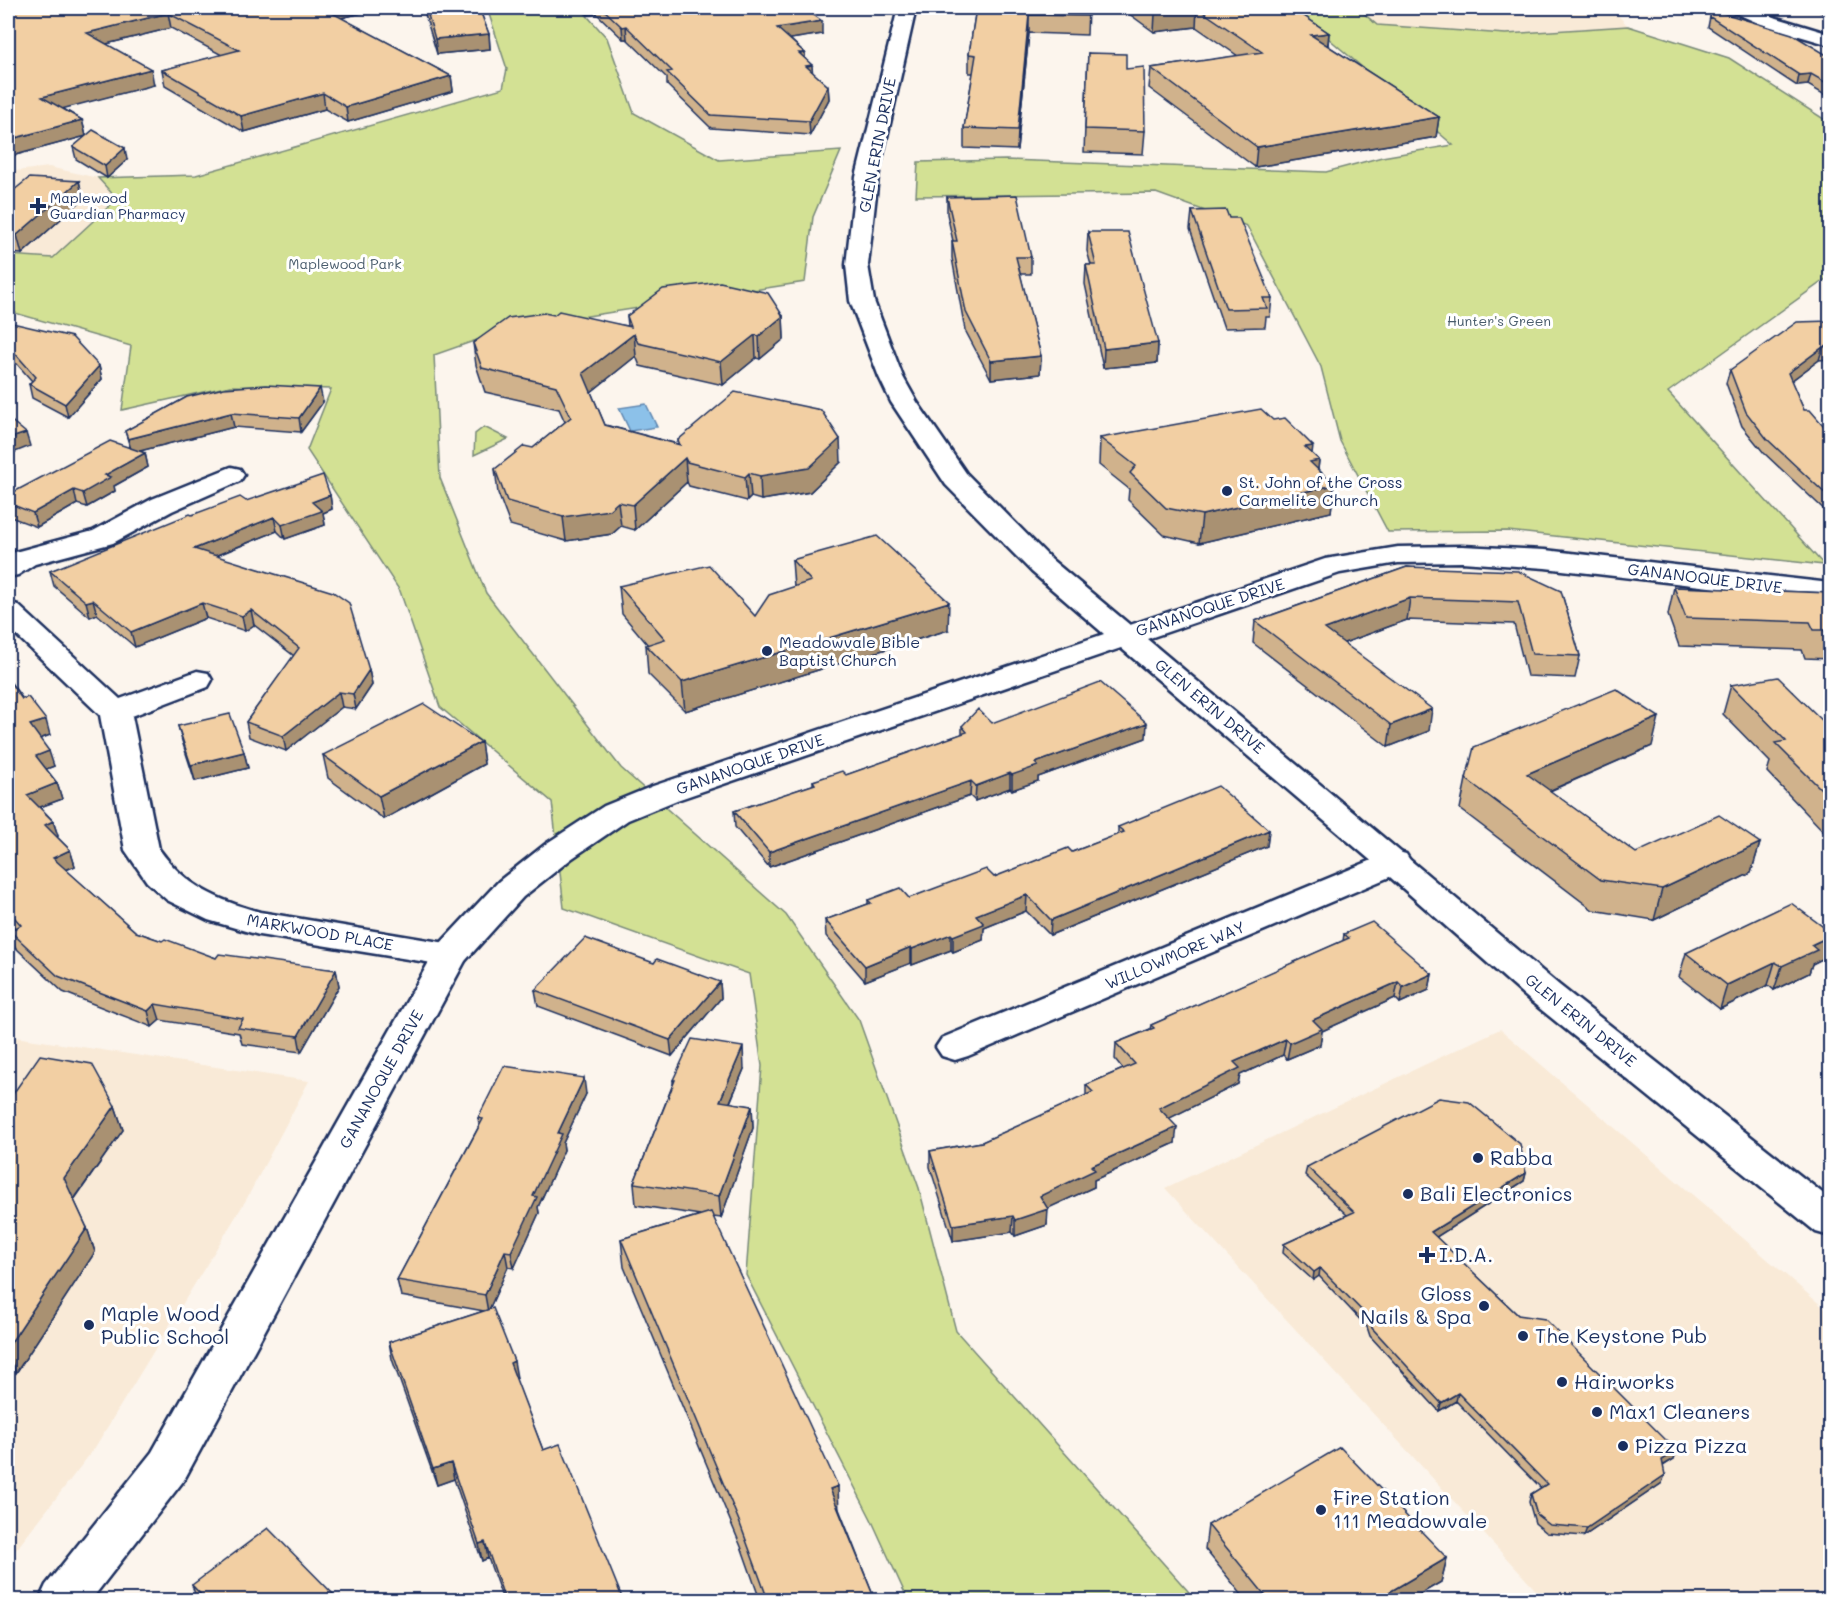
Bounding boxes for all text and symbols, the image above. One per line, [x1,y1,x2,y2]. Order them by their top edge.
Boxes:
street label: GLEN ERIN DRIVE [853,75,900,214]
place label: Maplewood Guardian Pharmacy [50,188,186,223]
marker: Maplewood Guardian Pharmacy [31,199,45,213]
park label: Maplewood Park [288,254,402,273]
park label: Hunter's Green [1447,311,1551,330]
place label: St. John of the Cross Carmelite Church [1239,471,1403,510]
marker: St. John of the Cross Carmelite Church [1220,484,1234,498]
street label: GANANOQUE DRIVE [1627,558,1783,597]
street label: GANANOQUE DRIVE [1133,573,1287,641]
place label: Meadowvale Bible Baptist Church [779,631,920,670]
marker: Meadowvale Bible Baptist Church [760,644,774,658]
street label: GLEN ERIN DRIVE [1151,653,1270,758]
street label: GANANOQUE DRIVE [673,728,827,799]
street label: MARKWOOD PLACE [245,908,395,955]
street label: WILLOWMORE WAY [1102,916,1248,994]
street label: GLEN ERIN DRIVE [1521,968,1641,1071]
street label: GANANOQUE DRIVE [334,1006,427,1152]
place label: Rabba [1490,1144,1553,1170]
marker: Rabba [1471,1151,1485,1165]
place label: Bali Electronics [1420,1180,1572,1206]
marker: Bali Electronics [1401,1187,1415,1201]
place label: I.D.A. [1439,1241,1493,1267]
marker: I.D.A. [1420,1248,1434,1262]
place label: Gloss Nails & Spa [1361,1280,1472,1329]
marker: Gloss Nails & Spa [1477,1299,1491,1313]
place label: Maple Wood Public School [101,1300,229,1349]
marker: Maple Wood Public School [82,1318,96,1332]
place label: The Keystone Pub [1535,1322,1707,1348]
marker: The Keystone Pub [1516,1329,1530,1343]
place label: Hairworks [1574,1368,1675,1394]
marker: Hairworks [1555,1375,1569,1389]
place label: Max1 Cleaners [1609,1398,1750,1424]
marker: Max1 Cleaners [1590,1405,1604,1419]
place label: Pizza Pizza [1635,1432,1747,1458]
marker: Pizza Pizza [1616,1439,1630,1453]
place label: Fire Station 111 Meadowvale [1333,1484,1488,1533]
marker: Fire Station 111 Meadowvale [1314,1503,1328,1517]

